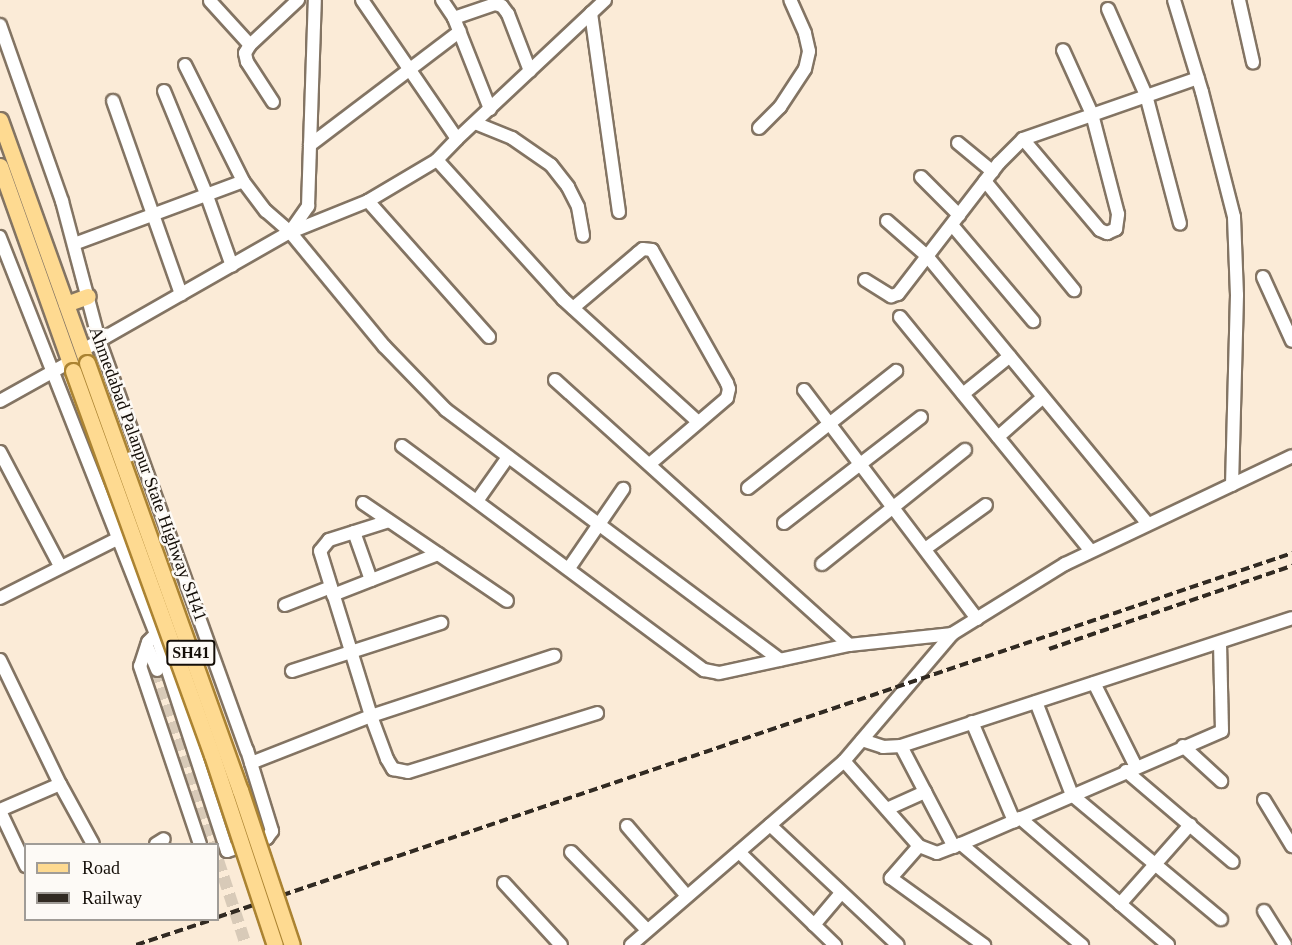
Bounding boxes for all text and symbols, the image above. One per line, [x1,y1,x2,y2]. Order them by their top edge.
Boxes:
street label: Ahmedabad Palanpur State Highway SH41 [85,324,211,624]
road number: SH41 [166,640,216,666]
legend [24,843,219,921]
text: Road [82,858,120,878]
text: Railway [82,888,142,908]

